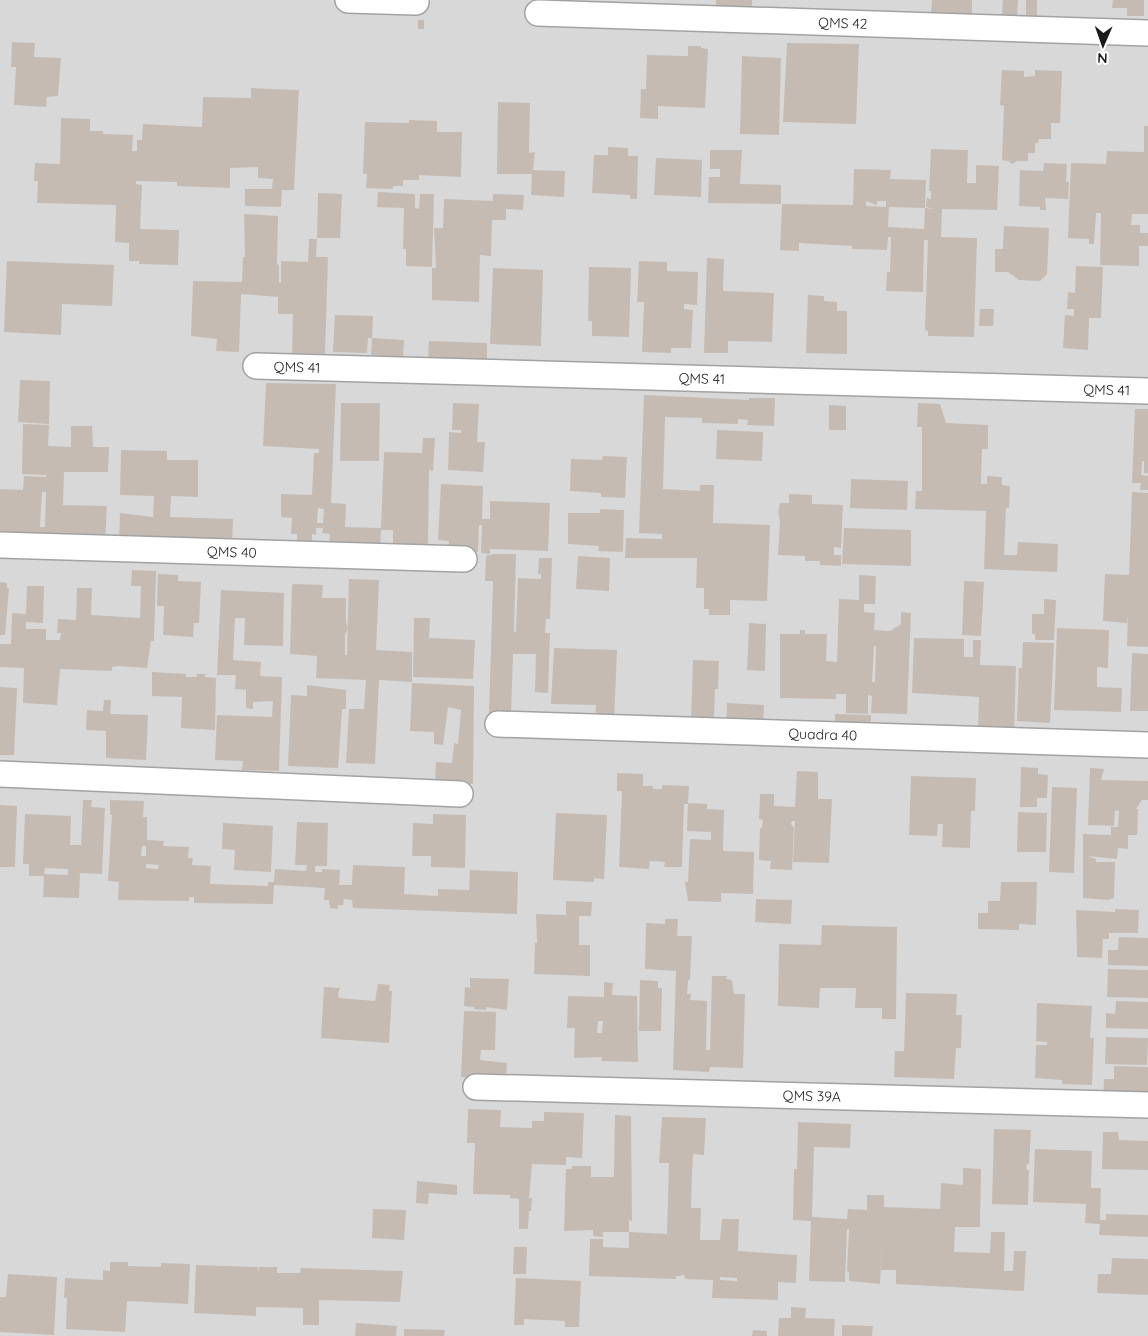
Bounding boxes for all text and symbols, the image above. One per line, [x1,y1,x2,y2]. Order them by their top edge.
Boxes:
street label: QMS 42 [818,13,868,33]
north arrow [1078,20,1128,70]
text: N [1097,49,1108,67]
street label: QMS 41 [273,357,321,377]
street label: QMS 41 [678,369,725,388]
street label: QMS 41 [1083,380,1130,399]
street label: QMS 40 [207,542,257,562]
street label: Quadra 40 [788,724,858,745]
street label: QMS 39A [782,1086,841,1106]

